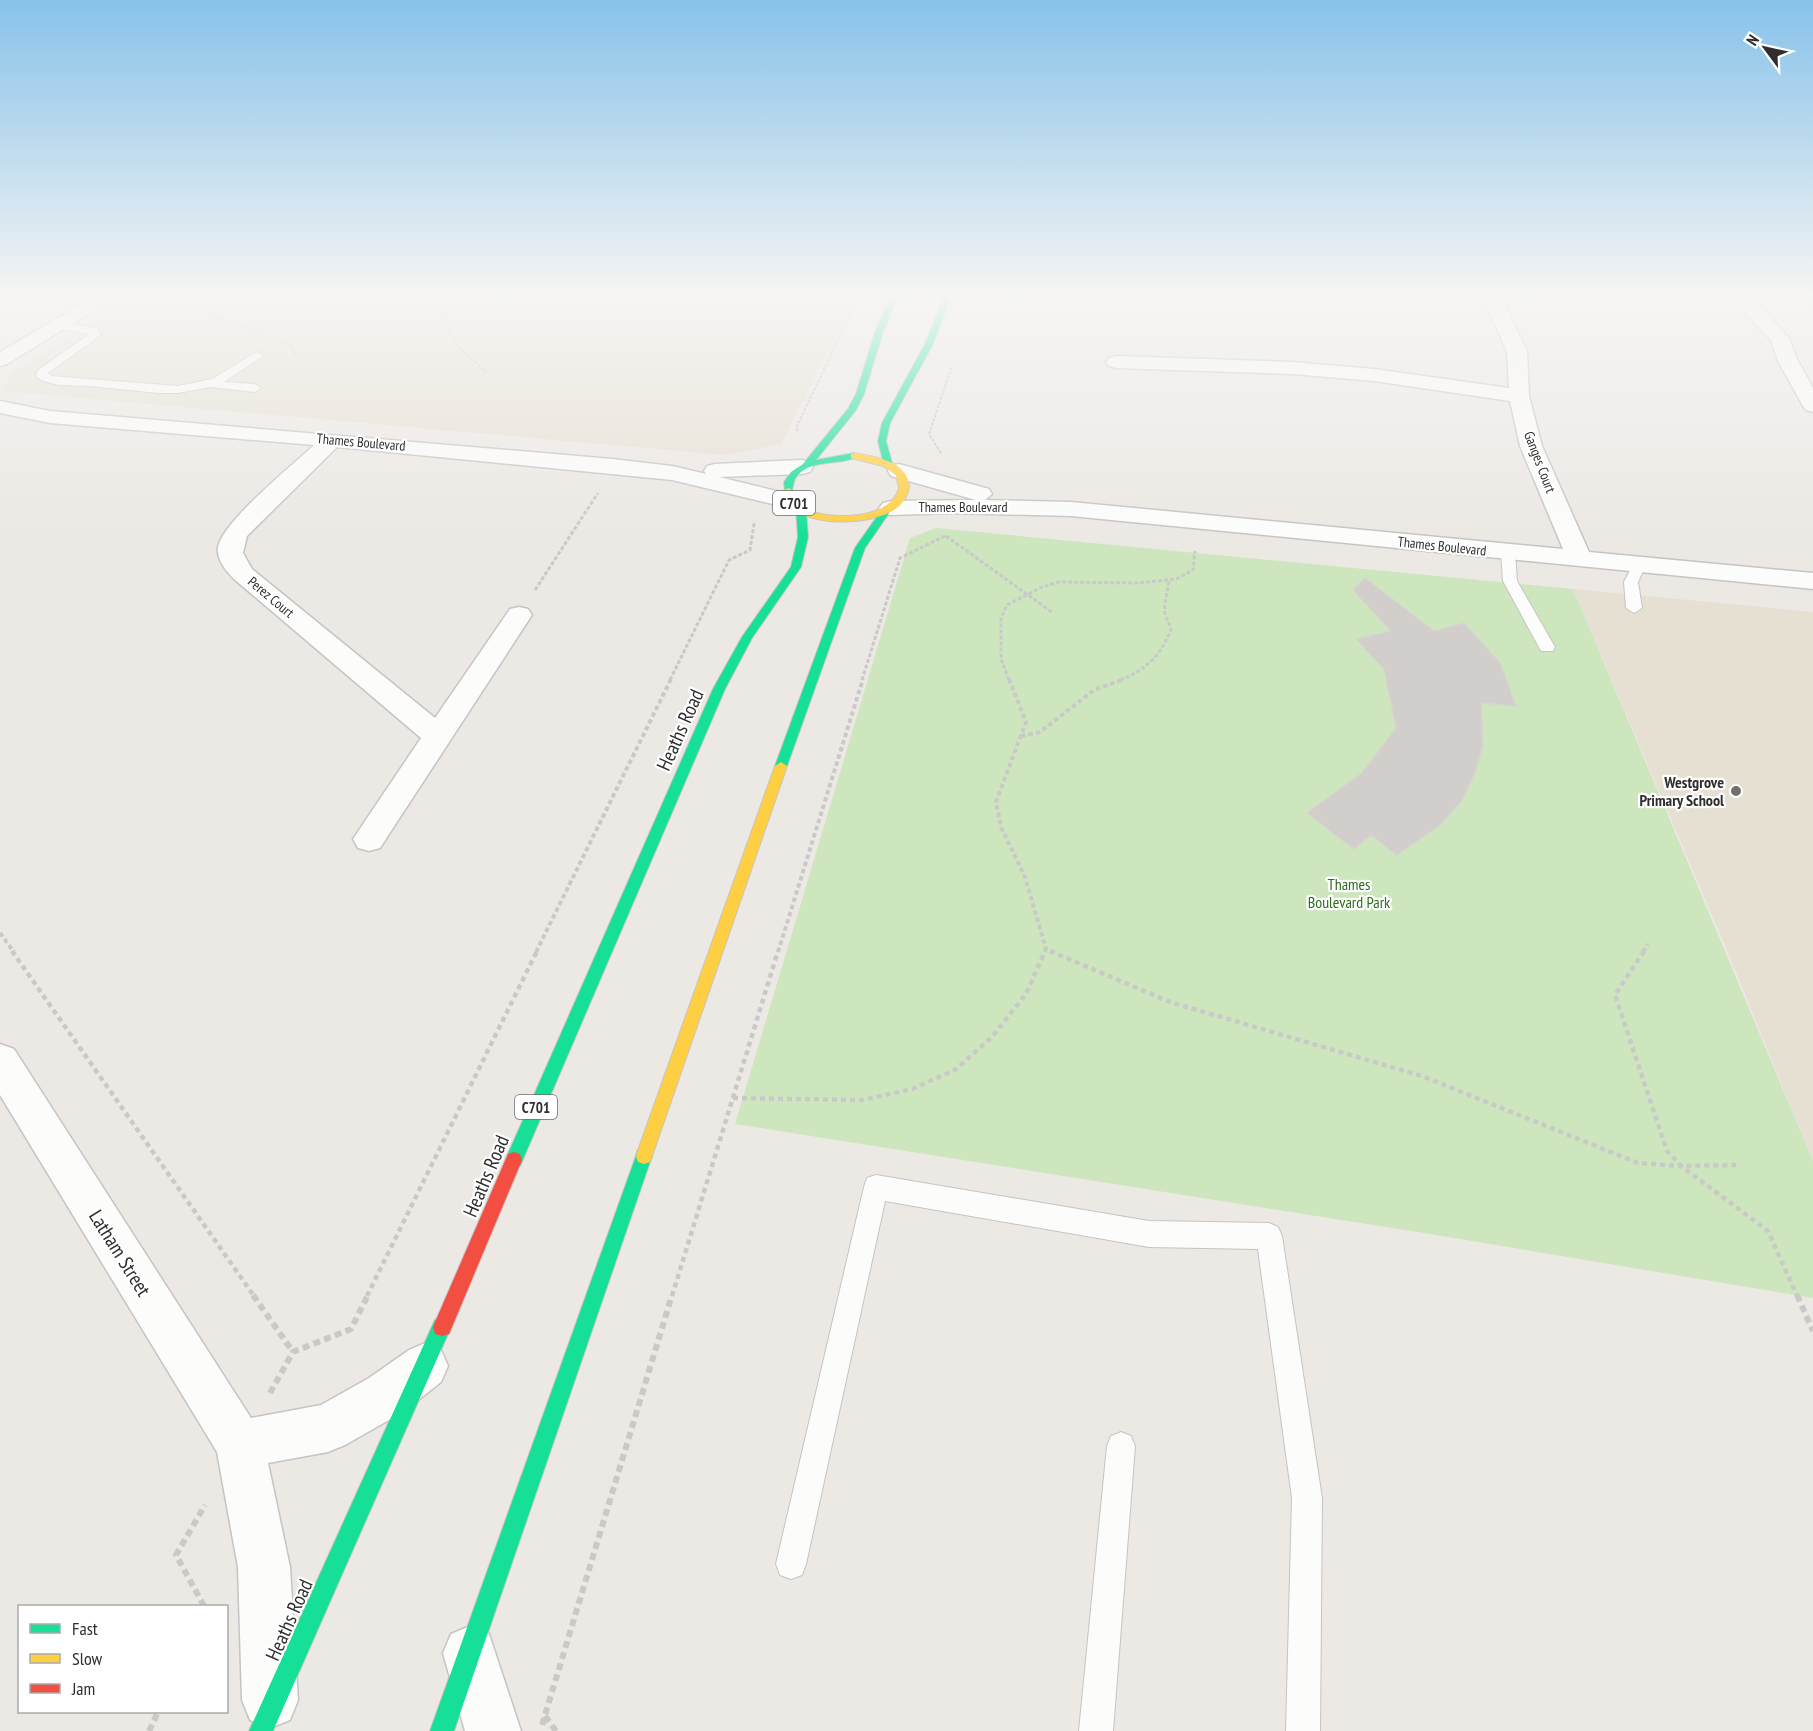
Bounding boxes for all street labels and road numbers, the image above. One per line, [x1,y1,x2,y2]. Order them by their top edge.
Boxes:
street label: Thames Boulevard [316,429,406,455]
street label: Ganges Court [1520,429,1560,495]
road number: C701 [773,491,815,515]
street label: Thames Boulevard [918,498,1008,516]
street label: Thames Boulevard [1397,532,1487,560]
street label: Perez Court [244,572,298,622]
street label: Heaths Road [651,685,709,775]
road number: C701 [515,1095,557,1119]
street label: Heaths Road [457,1131,515,1221]
street label: Latham Street [83,1205,157,1301]
street label: Heaths Road [260,1575,318,1665]

